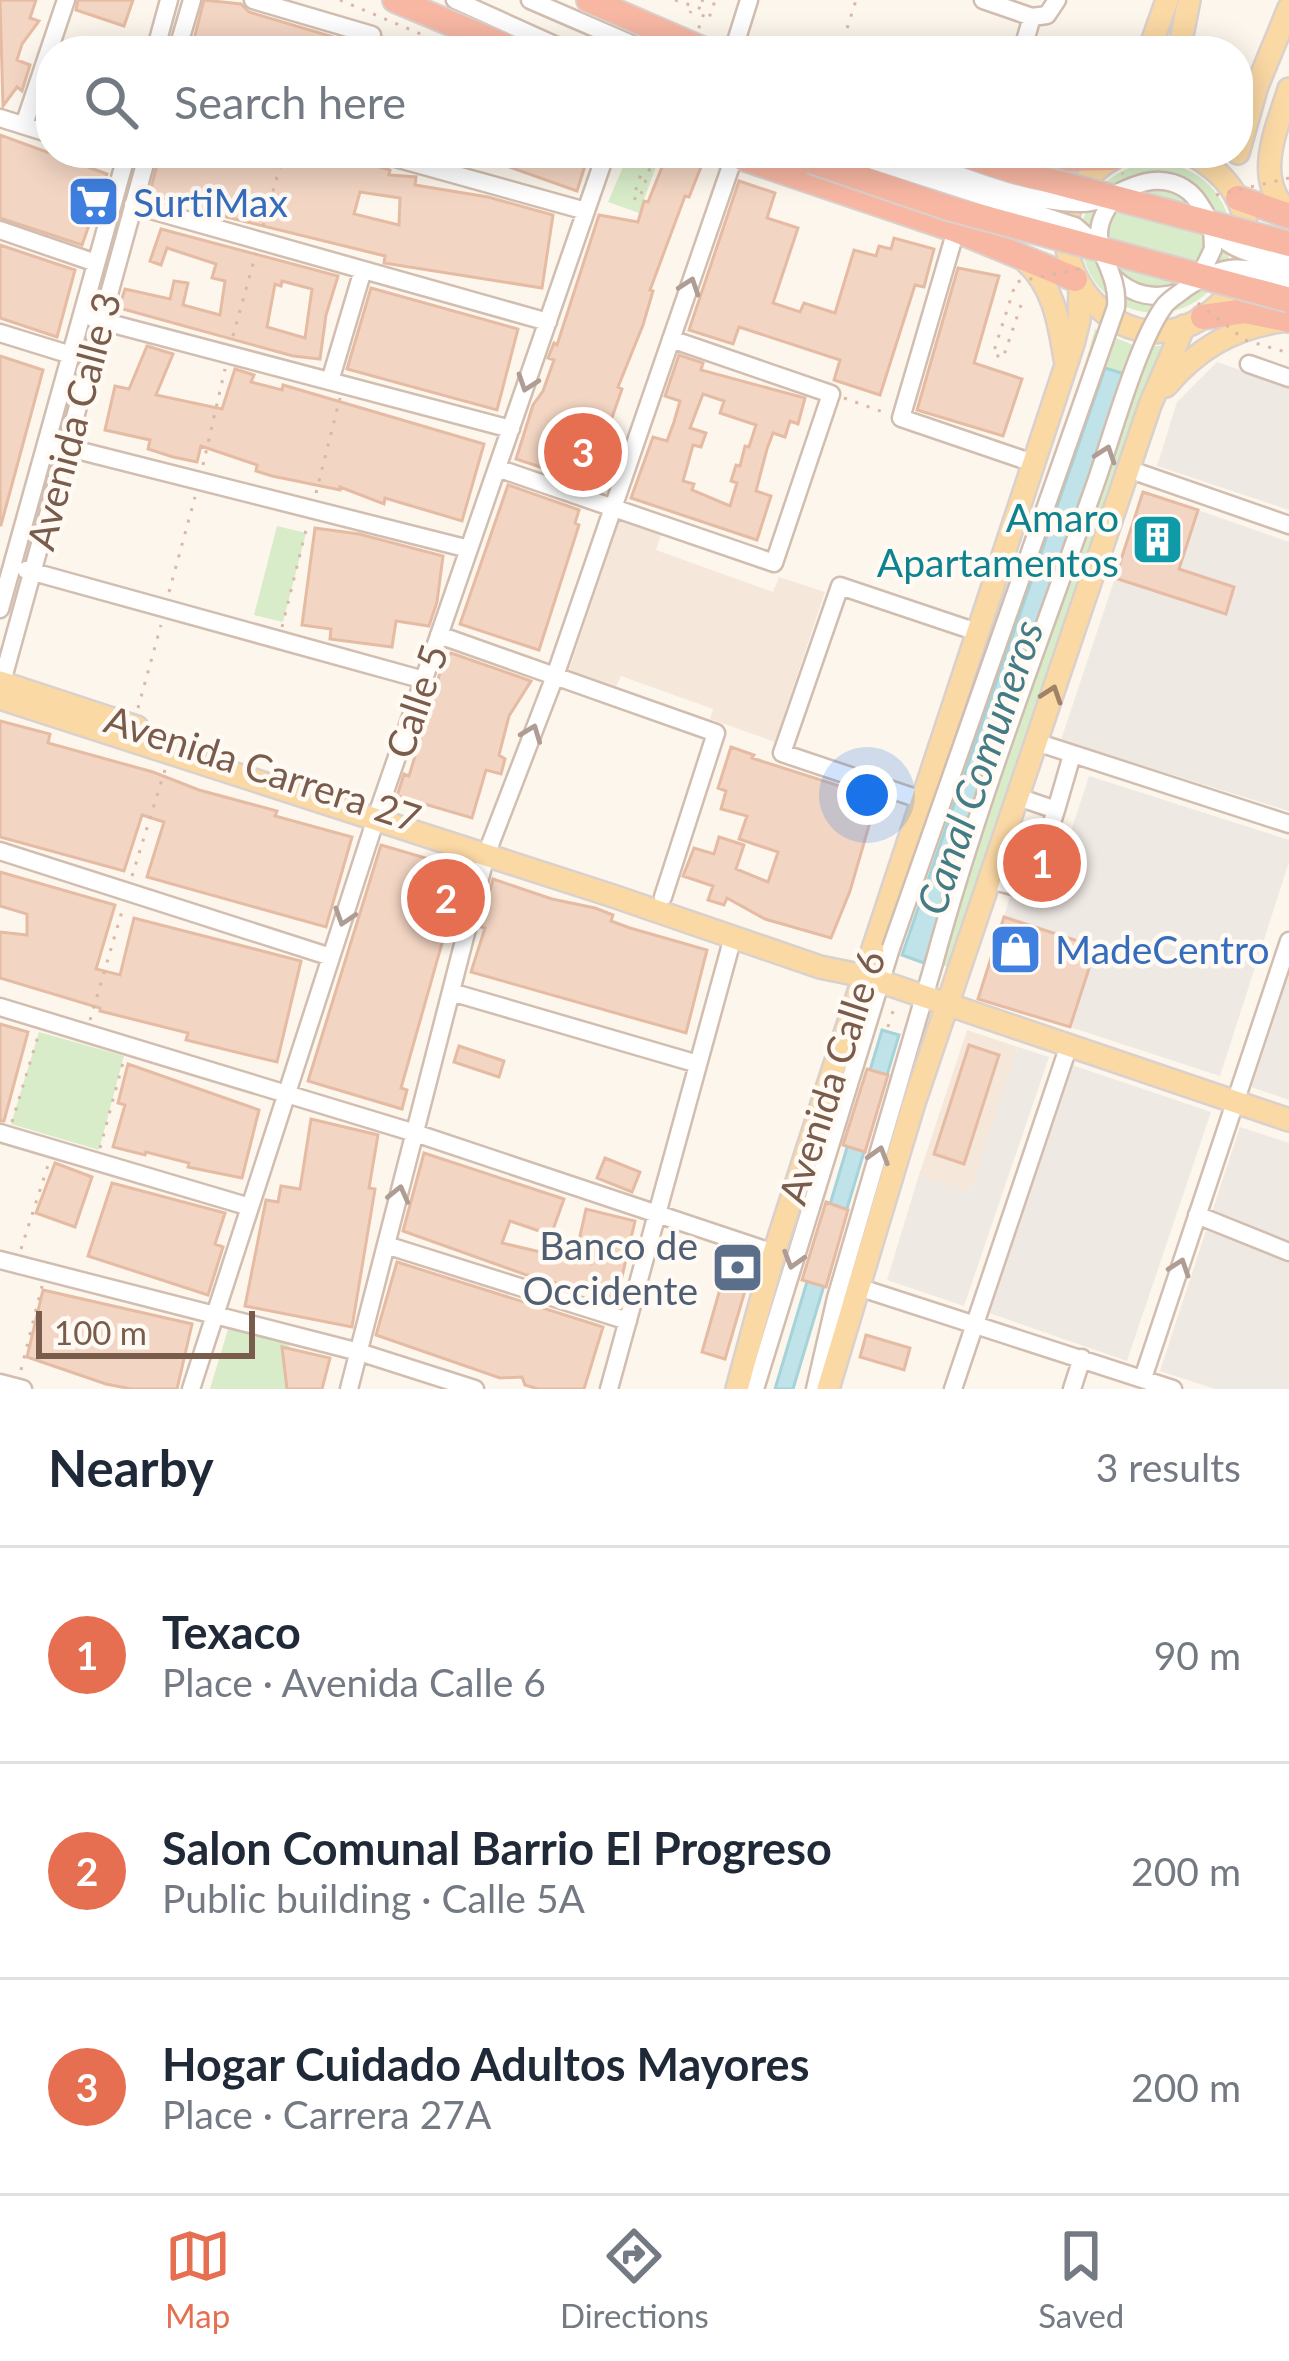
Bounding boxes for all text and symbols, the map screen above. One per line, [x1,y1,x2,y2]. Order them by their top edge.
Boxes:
search box [36,36,1253,168]
icon: search [78,69,144,135]
text: Search here [174,75,406,129]
supermarket icon: SurtiMax [66,174,122,230]
place label: SurtiMax [133,179,288,225]
one-way arrow [676,277,700,298]
street label: Avenida Calle 3 [17,287,129,555]
one-way arrow [517,371,541,392]
pin: 3 [544,407,622,497]
one-way arrow [1092,445,1116,466]
place label: Amaro Apartamentos [877,494,1119,585]
building icon: Amaro Apartamentos [1130,511,1186,567]
water label: Canal Comuneros [905,613,1053,921]
street label: Calle 5 [375,638,457,764]
one-way arrow [1038,685,1062,706]
street label: Avenida Carrera 27 [99,695,427,841]
one-way arrow [518,723,543,744]
your location [837,765,897,825]
pin: 1 [1003,818,1081,908]
pin: 2 [407,853,485,943]
one-way arrow [333,906,358,927]
shop icon: MadeCentro [988,921,1044,977]
place label: MadeCentro [1055,926,1270,972]
street label: Avenida Calle 6 [768,944,894,1210]
one-way arrow [865,1145,890,1166]
one-way arrow [385,1185,410,1205]
place label: Banco de Occidente [522,1222,698,1313]
bank icon: Banco de Occidente [709,1239,765,1295]
one-way arrow [782,1249,807,1270]
one-way arrow [1165,1257,1190,1278]
scale bar [36,1305,255,1358]
text: 100 m [54,1312,147,1352]
text: Nearby [48,1437,214,1498]
text: 3 results [1096,1444,1241,1490]
text: Texaco [162,1605,301,1659]
text: 1 [76,1632,98,1678]
text: 90 m [1154,1632,1241,1678]
text: Place · Avenida Calle 6 [162,1659,546,1705]
text: Salon Comunal Barrio El Progreso [162,1821,832,1875]
text: 2 [76,1848,98,1894]
text: 200 m [1131,1848,1241,1894]
text: Public building · Calle 5A [162,1875,585,1921]
text: Hogar Cuidado Adultos Mayores [162,2037,809,2091]
text: 3 [76,2064,98,2110]
text: 200 m [1131,2064,1241,2110]
text: Place · Carrera 27A [162,2091,491,2137]
tab: Map [165,2223,231,2335]
tab: Directions [560,2223,709,2335]
tab: Saved [1038,2223,1124,2335]

